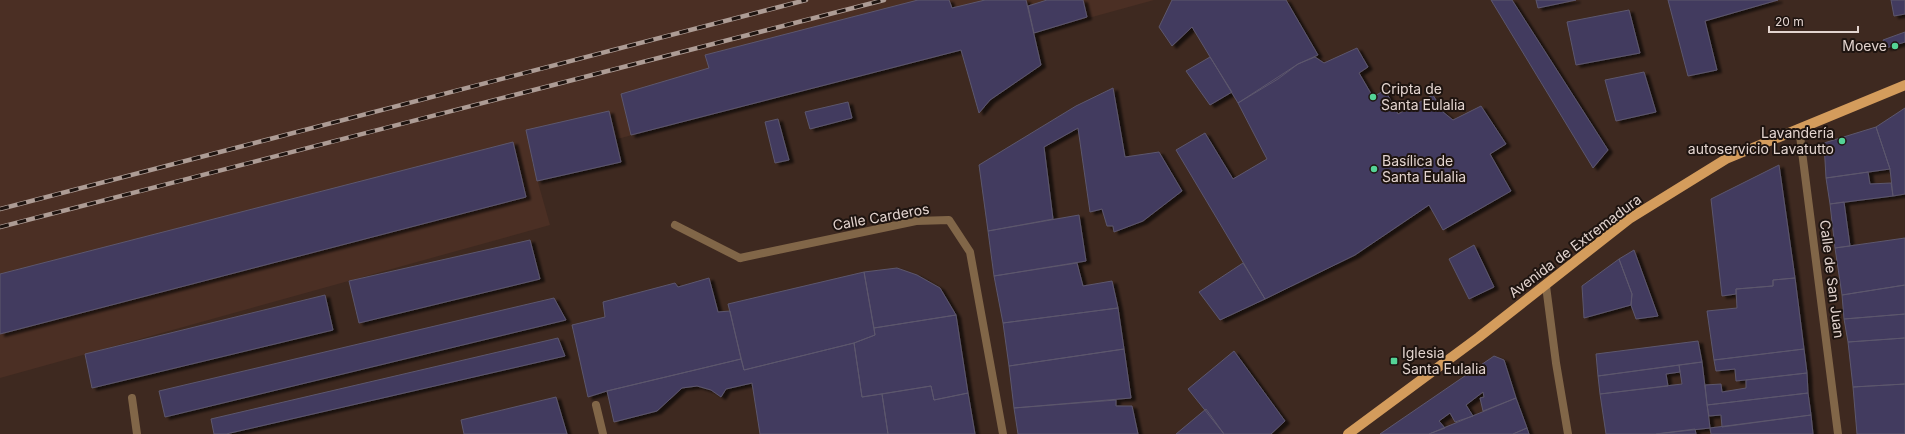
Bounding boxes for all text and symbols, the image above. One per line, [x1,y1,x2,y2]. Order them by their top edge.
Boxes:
scale bar [1769,8,1858,34]
text: 20 m [1775,14,1804,29]
place label: Moeve [1842,37,1887,54]
marker: Moeve [1890,41,1900,51]
place label: Cripta de Santa Eulalia [1381,80,1465,113]
marker: Cripta de Santa Eulalia [1368,92,1378,102]
place label: Lavandería autoservicio Lavatutto [1688,124,1834,157]
marker: Lavandería autoservicio Lavatutto [1837,136,1847,146]
place label: Basílica de Santa Eulalia [1382,152,1466,185]
marker: Basílica de Santa Eulalia [1369,164,1379,174]
street label: Avenida de Extremadura [1505,190,1644,301]
street label: Calle Carderos [831,200,930,233]
street label: Calle de San Juan [1817,219,1848,339]
place label: Iglesia Santa Eulalia [1402,344,1486,377]
marker: Iglesia Santa Eulalia [1389,356,1399,366]

